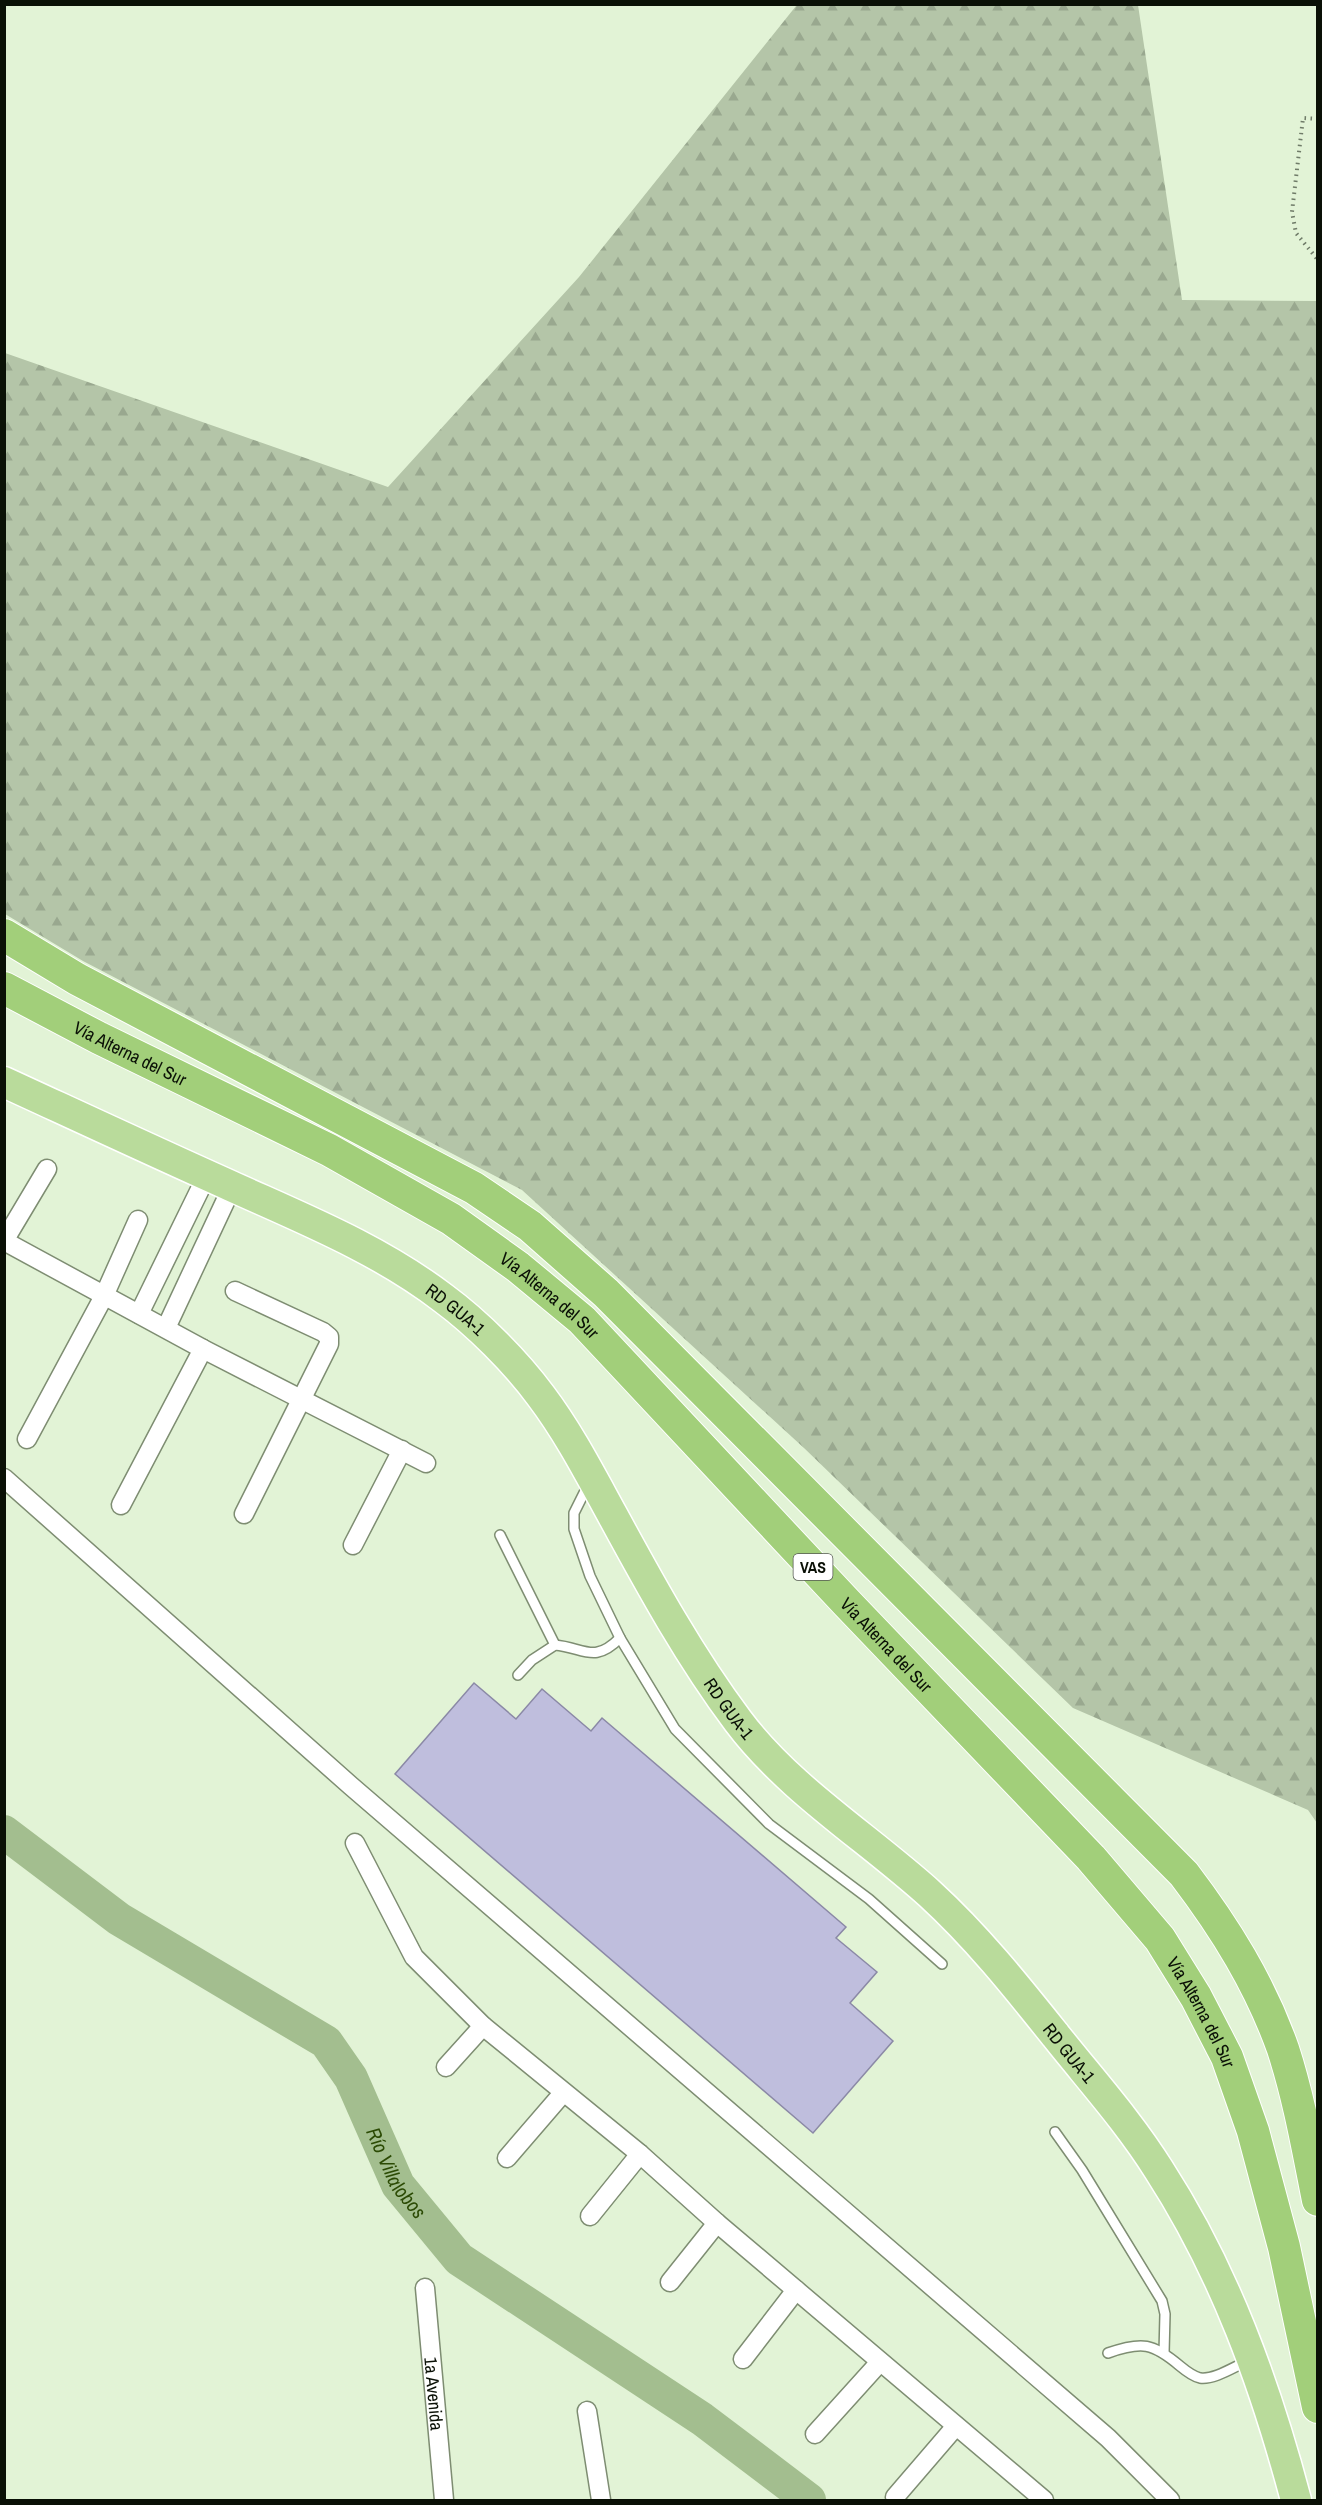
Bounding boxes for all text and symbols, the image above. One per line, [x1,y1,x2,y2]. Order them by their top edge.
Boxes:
street label: Vía Alterna del Sur [69,1014,191,1091]
street label: Vía Alterna del Sur [495,1246,605,1344]
street label: RD GUA-1 [421,1277,492,1341]
road number: VAS [794,1554,832,1580]
street label: Vía Alterna del Sur [835,1591,938,1698]
street label: RD GUA-1 [698,1673,760,1745]
street label: Vía Alterna del Sur [1161,1952,1242,2070]
street label: RD GUA-1 [1038,2017,1102,2088]
water label: Río Villalobos [361,2123,433,2223]
street label: 1a Avenida [419,2356,450,2431]

